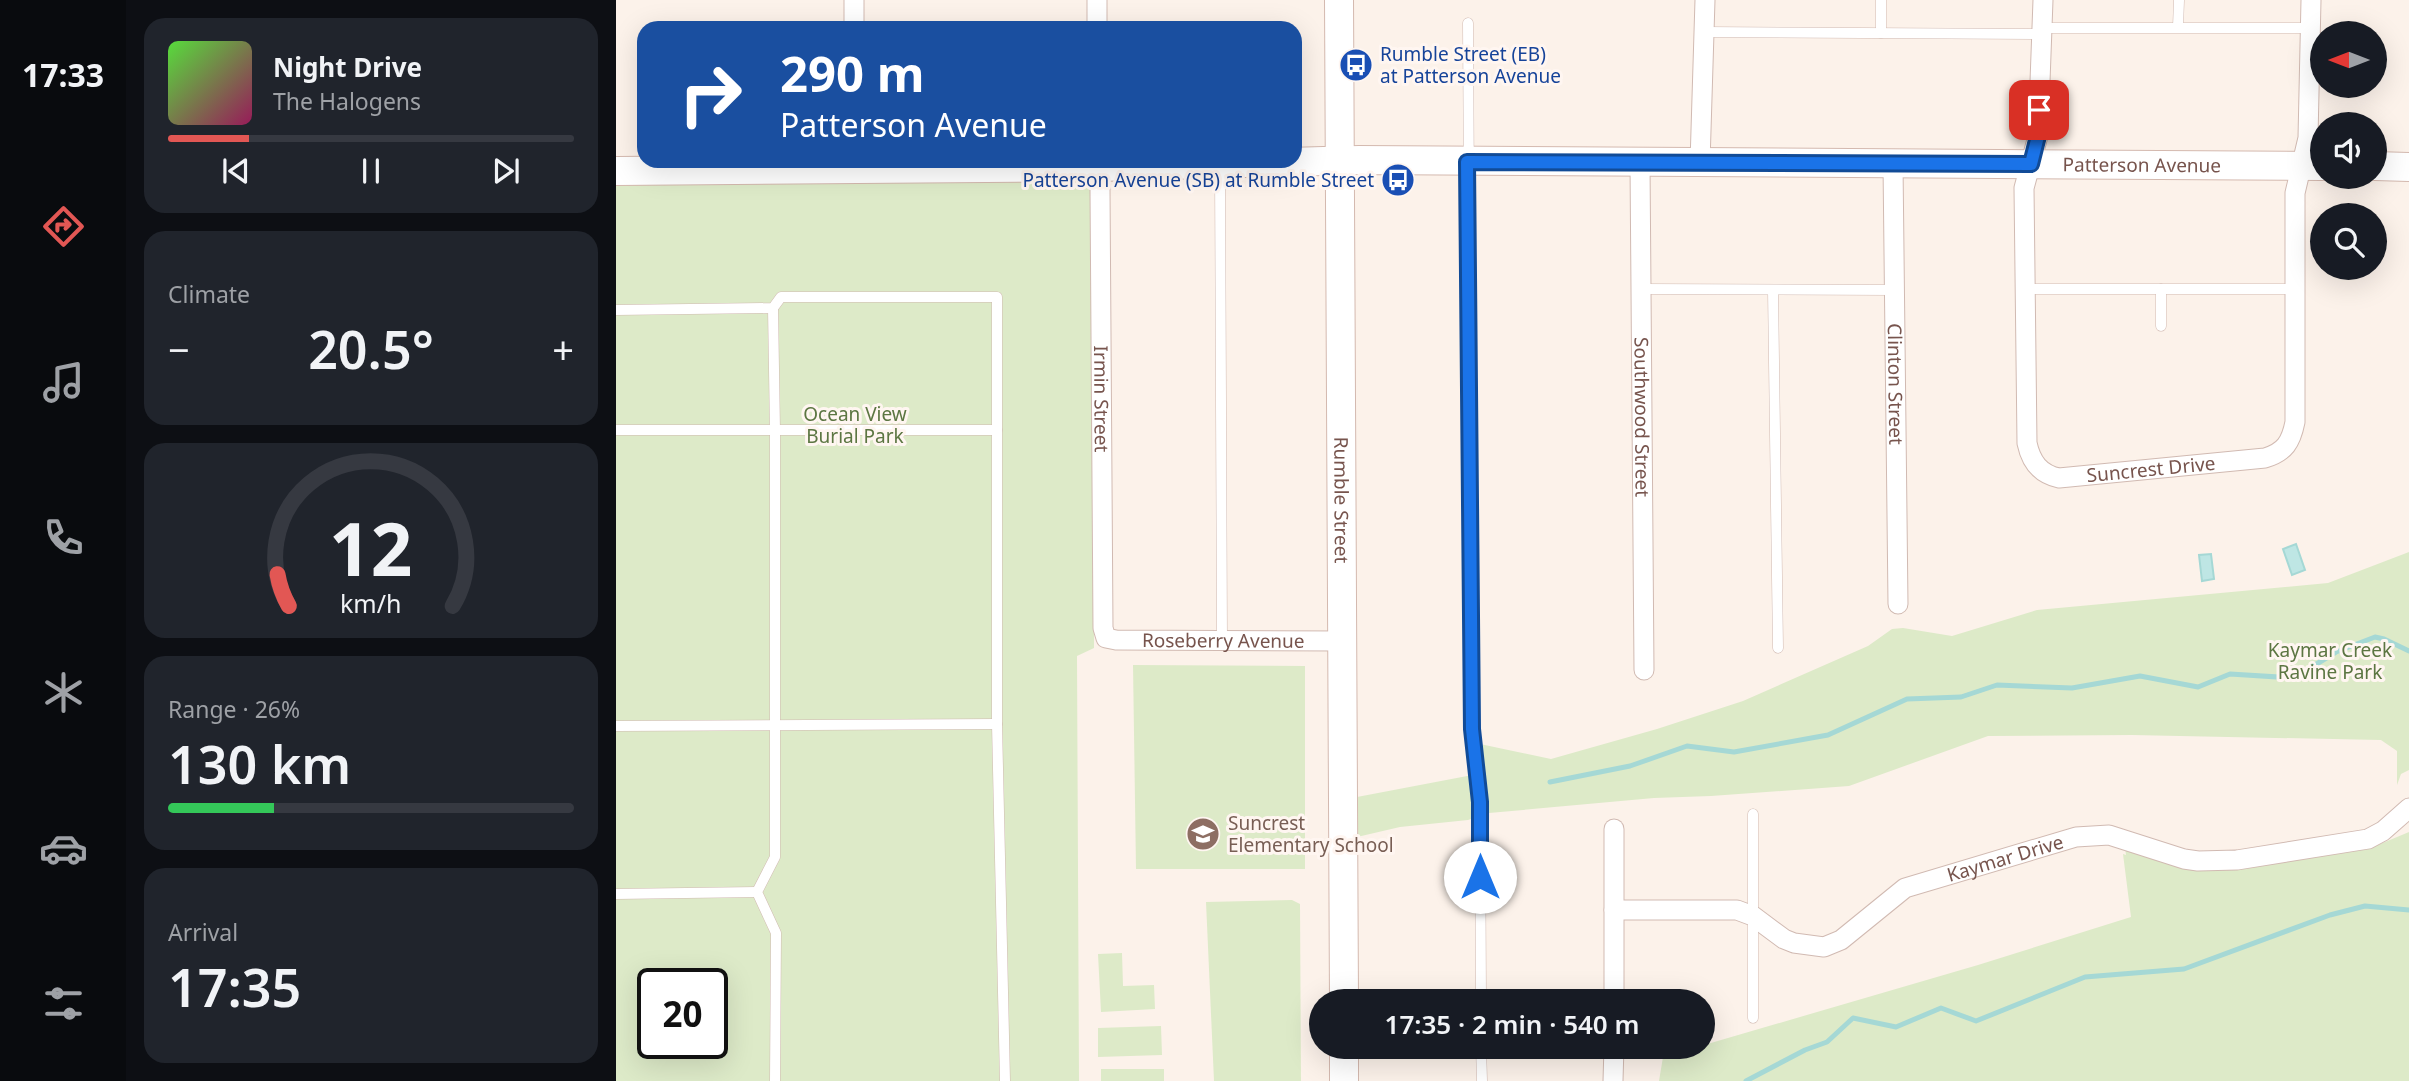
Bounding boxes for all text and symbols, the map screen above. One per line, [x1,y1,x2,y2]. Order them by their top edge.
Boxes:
north arrow [2310,21,2387,98]
map controls [2310,21,2387,280]
text: 290 m [780,40,925,106]
place label: Rumble Street (EB) at Patterson Avenue [1380,41,1561,89]
bus stop icon: Rumble Street (EB) at Patterson Avenue [1337,46,1375,84]
text: Night Drive [273,49,422,85]
icon: right [665,49,756,140]
text: 17:33 [22,53,104,96]
pin [2009,80,2069,140]
text: The Halogens [273,85,421,117]
icon: arrive [2020,91,2058,129]
text: Patterson Avenue [780,103,1047,146]
button: sound [2310,112,2387,189]
street label: Patterson Avenue [2063,151,2221,178]
icon: previous [217,152,255,190]
icon: pause [352,152,390,190]
icon: next [487,152,525,190]
bus stop icon: Patterson Avenue (SB) at Rumble Street [1379,161,1417,199]
place label: Patterson Avenue (SB) at Rumble Street [1022,167,1374,193]
icon: directions [39,202,88,251]
button: search [2310,203,2387,280]
text: Climate [168,278,250,310]
text: 20.5° [308,313,434,384]
text: − [168,323,190,375]
text: + [552,323,574,375]
street label: Clinton Street [1882,323,1909,445]
street label: Southwood Street [1628,337,1656,497]
street label: Irmin Street [1088,345,1115,453]
icon: music [39,358,88,407]
park label: Ocean View Burial Park [803,401,907,449]
street label: Rumble Street [1328,437,1355,564]
street label: Suncrest Drive [2085,450,2217,488]
text: 12 [329,499,413,598]
icon: phone [39,513,88,562]
text: km/h [340,586,402,620]
street label: Roseberry Avenue [1142,627,1305,654]
park label: Kaymar Creek Ravine Park [2268,637,2392,685]
icon: climate [39,668,88,717]
text: Range · 26% [168,693,300,725]
text: 130 km [168,728,351,799]
place label: Suncrest Elementary School [1228,810,1394,858]
school or university icon: Suncrest Elementary School [1184,815,1222,853]
icon: car [39,824,88,873]
street label: Kaymar Drive [1944,828,2066,888]
position arrow [1443,840,1517,914]
text: Arrival [168,916,238,948]
text: 17:35 [168,951,301,1022]
speed limit sign: 20 [637,968,728,1059]
icon: filters [39,979,88,1028]
text: 17:35 · 2 min · 540 m [1385,1006,1639,1042]

